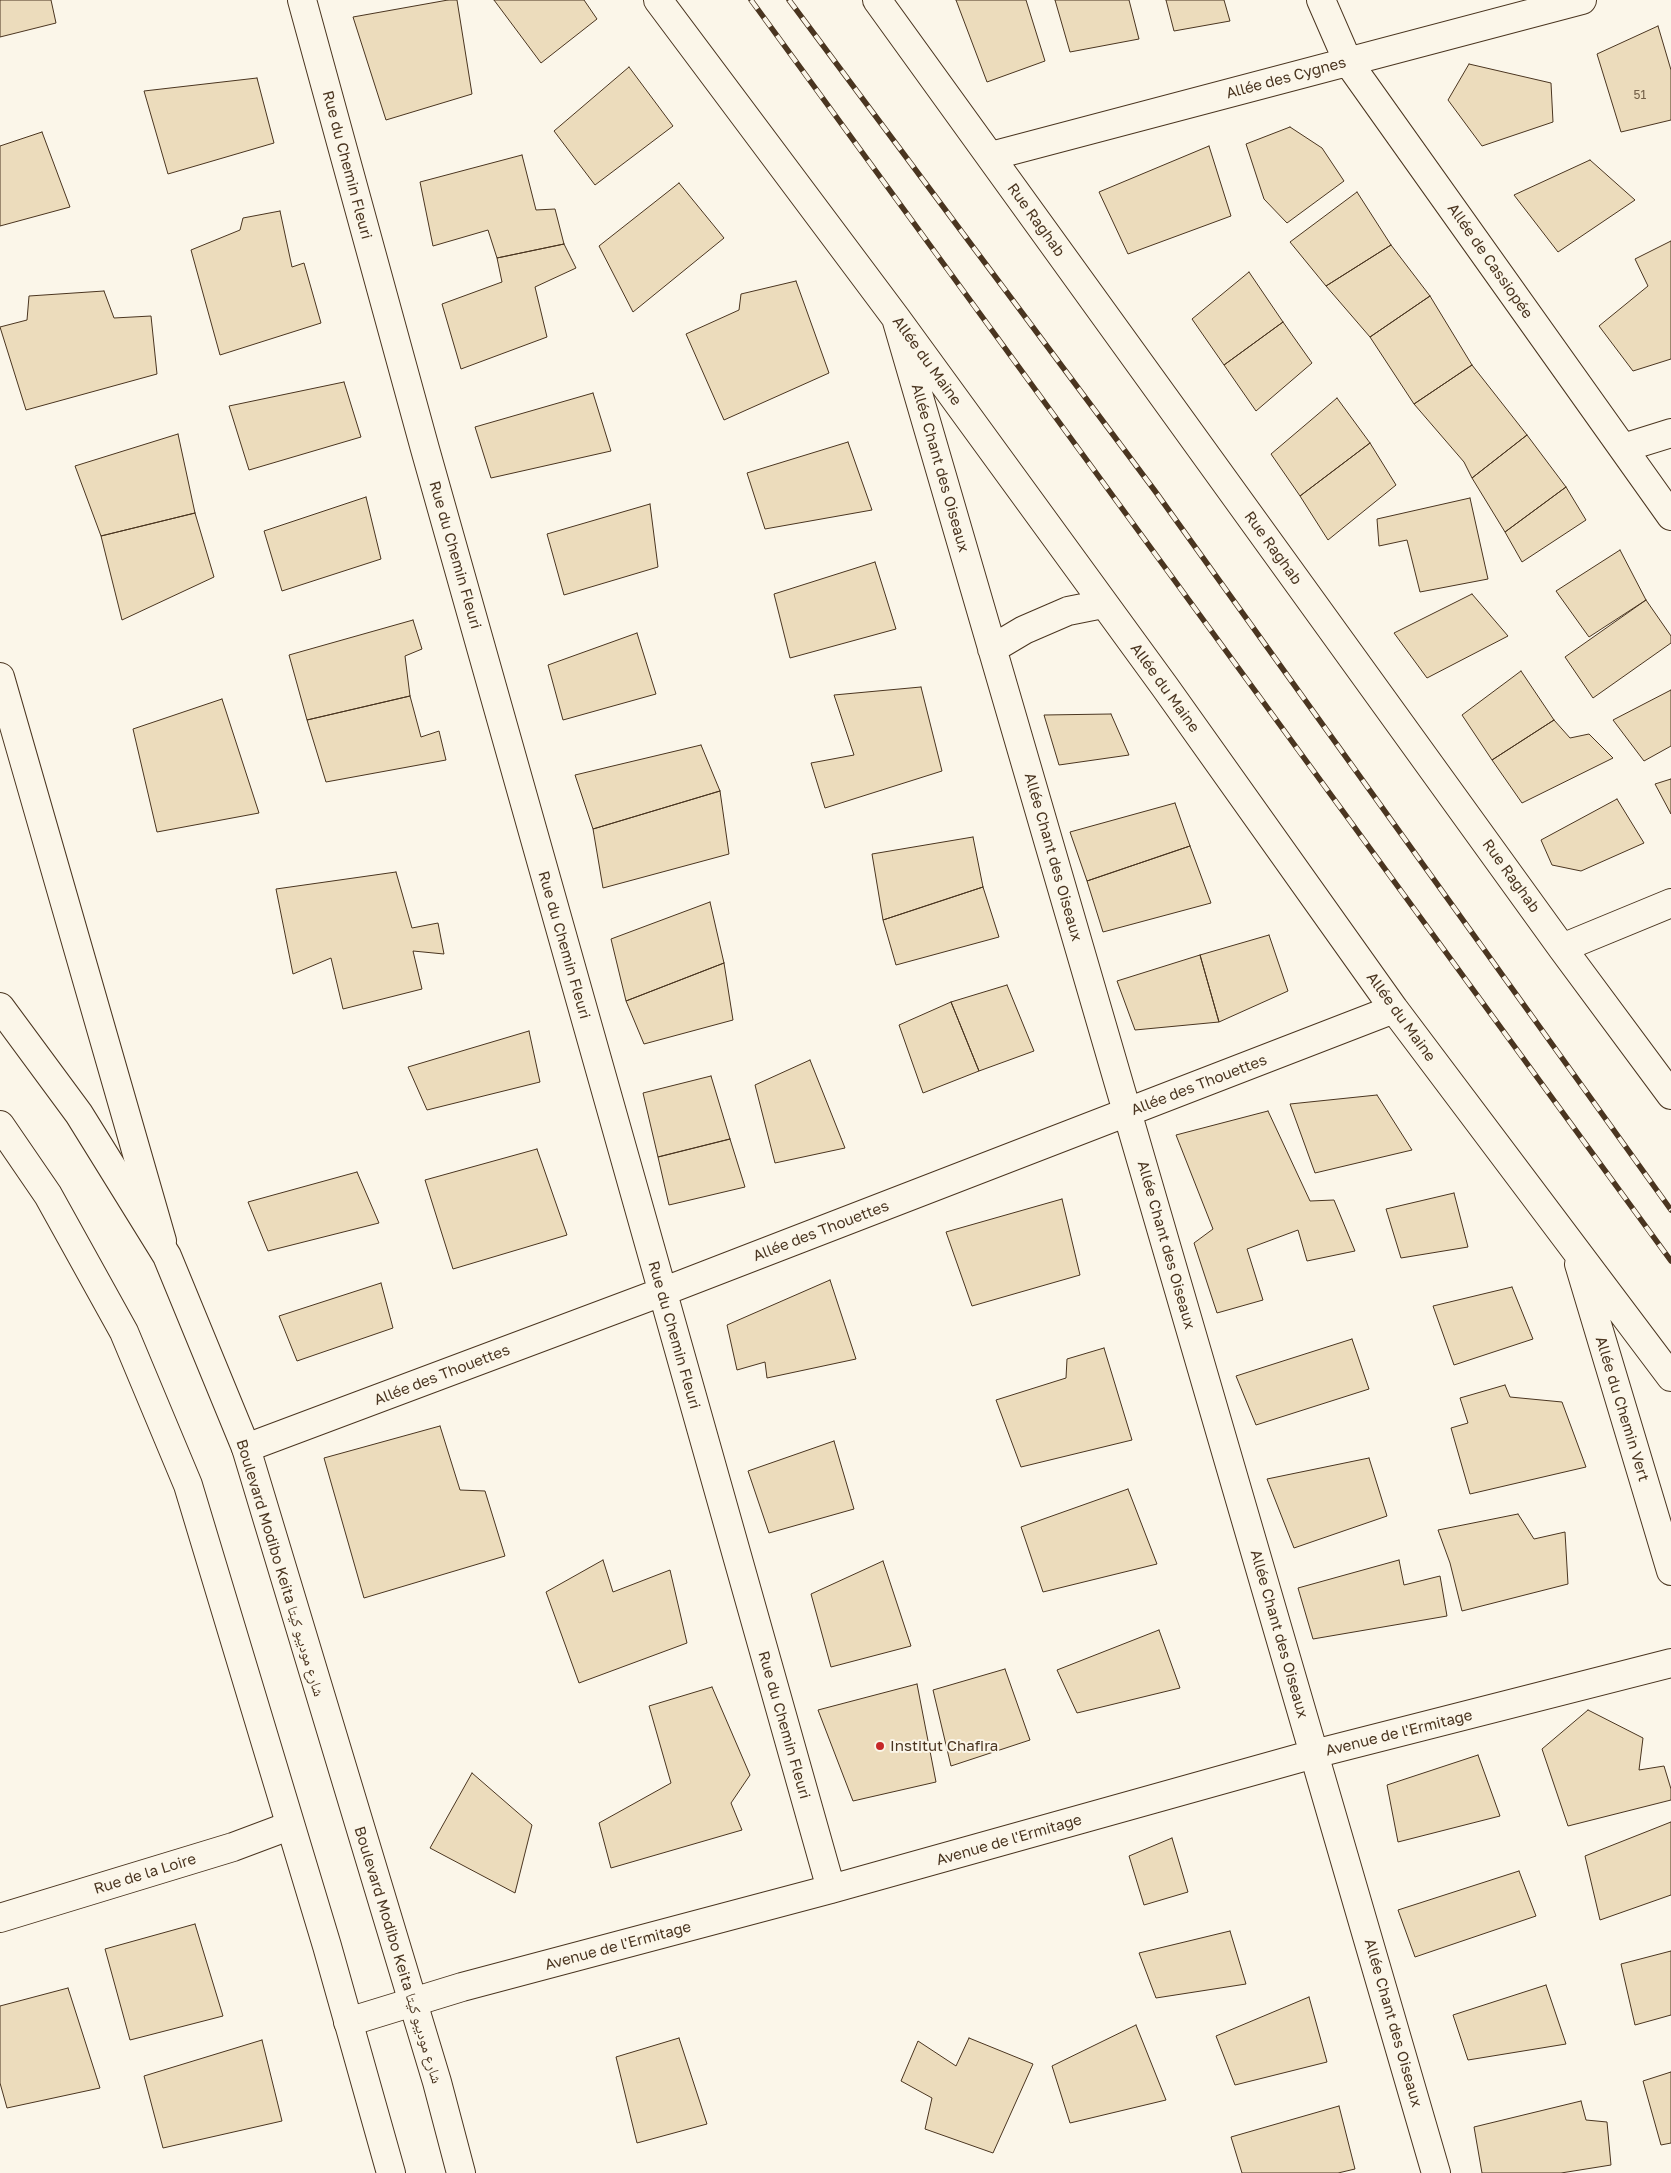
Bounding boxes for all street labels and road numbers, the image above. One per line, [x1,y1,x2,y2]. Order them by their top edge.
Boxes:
street label: Allée des Cygnes [1224,53,1348,103]
street label: Rue du Chemin Fleuri [318,89,376,241]
street label: Rue Raghab [1003,180,1069,260]
street label: Allée de Cassiopée [1444,200,1536,322]
street label: Allée du Maine [889,313,965,409]
street label: Allée Chant des Oiseaux [907,382,973,554]
street label: Rue du Chemin Fleuri [425,479,485,631]
street label: Rue Raghab [1240,508,1306,588]
street label: Allée du Maine [1127,640,1203,736]
street label: Allée Chant des Oiseaux [1020,771,1086,943]
street label: Rue Raghab [1478,836,1544,916]
street label: Rue du Chemin Fleuri [534,869,594,1021]
street label: Allée du Maine [1363,969,1439,1065]
street label: Allée des Thouettes [1129,1051,1269,1119]
street label: Allée Chant des Oiseaux [1133,1159,1199,1331]
street label: Allée des Thouettes [751,1197,891,1265]
street label: Rue du Chemin Fleuri [644,1259,704,1411]
street label: Allée du Chemin Vert [1591,1334,1653,1484]
street label: Allée des Thouettes [372,1341,512,1409]
street label: Boulevard Modibo Keita شارع موديبو كيتا [232,1437,328,1699]
street label: Allée Chant des Oiseaux [1246,1548,1312,1720]
street label: Rue du Chemin Fleuri [754,1649,814,1801]
street label: Avenue de l'Ermitage [1324,1706,1474,1760]
street label: Avenue de l'Ermitage [934,1811,1084,1869]
street label: Boulevard Modibo Keita شارع موديبو كيتا [350,1824,446,2086]
street label: Rue de la Loire [92,1850,198,1898]
street label: Avenue de l'Ermitage [543,1918,693,1974]
street label: Allée Chant des Oiseaux [1360,1937,1426,2109]

